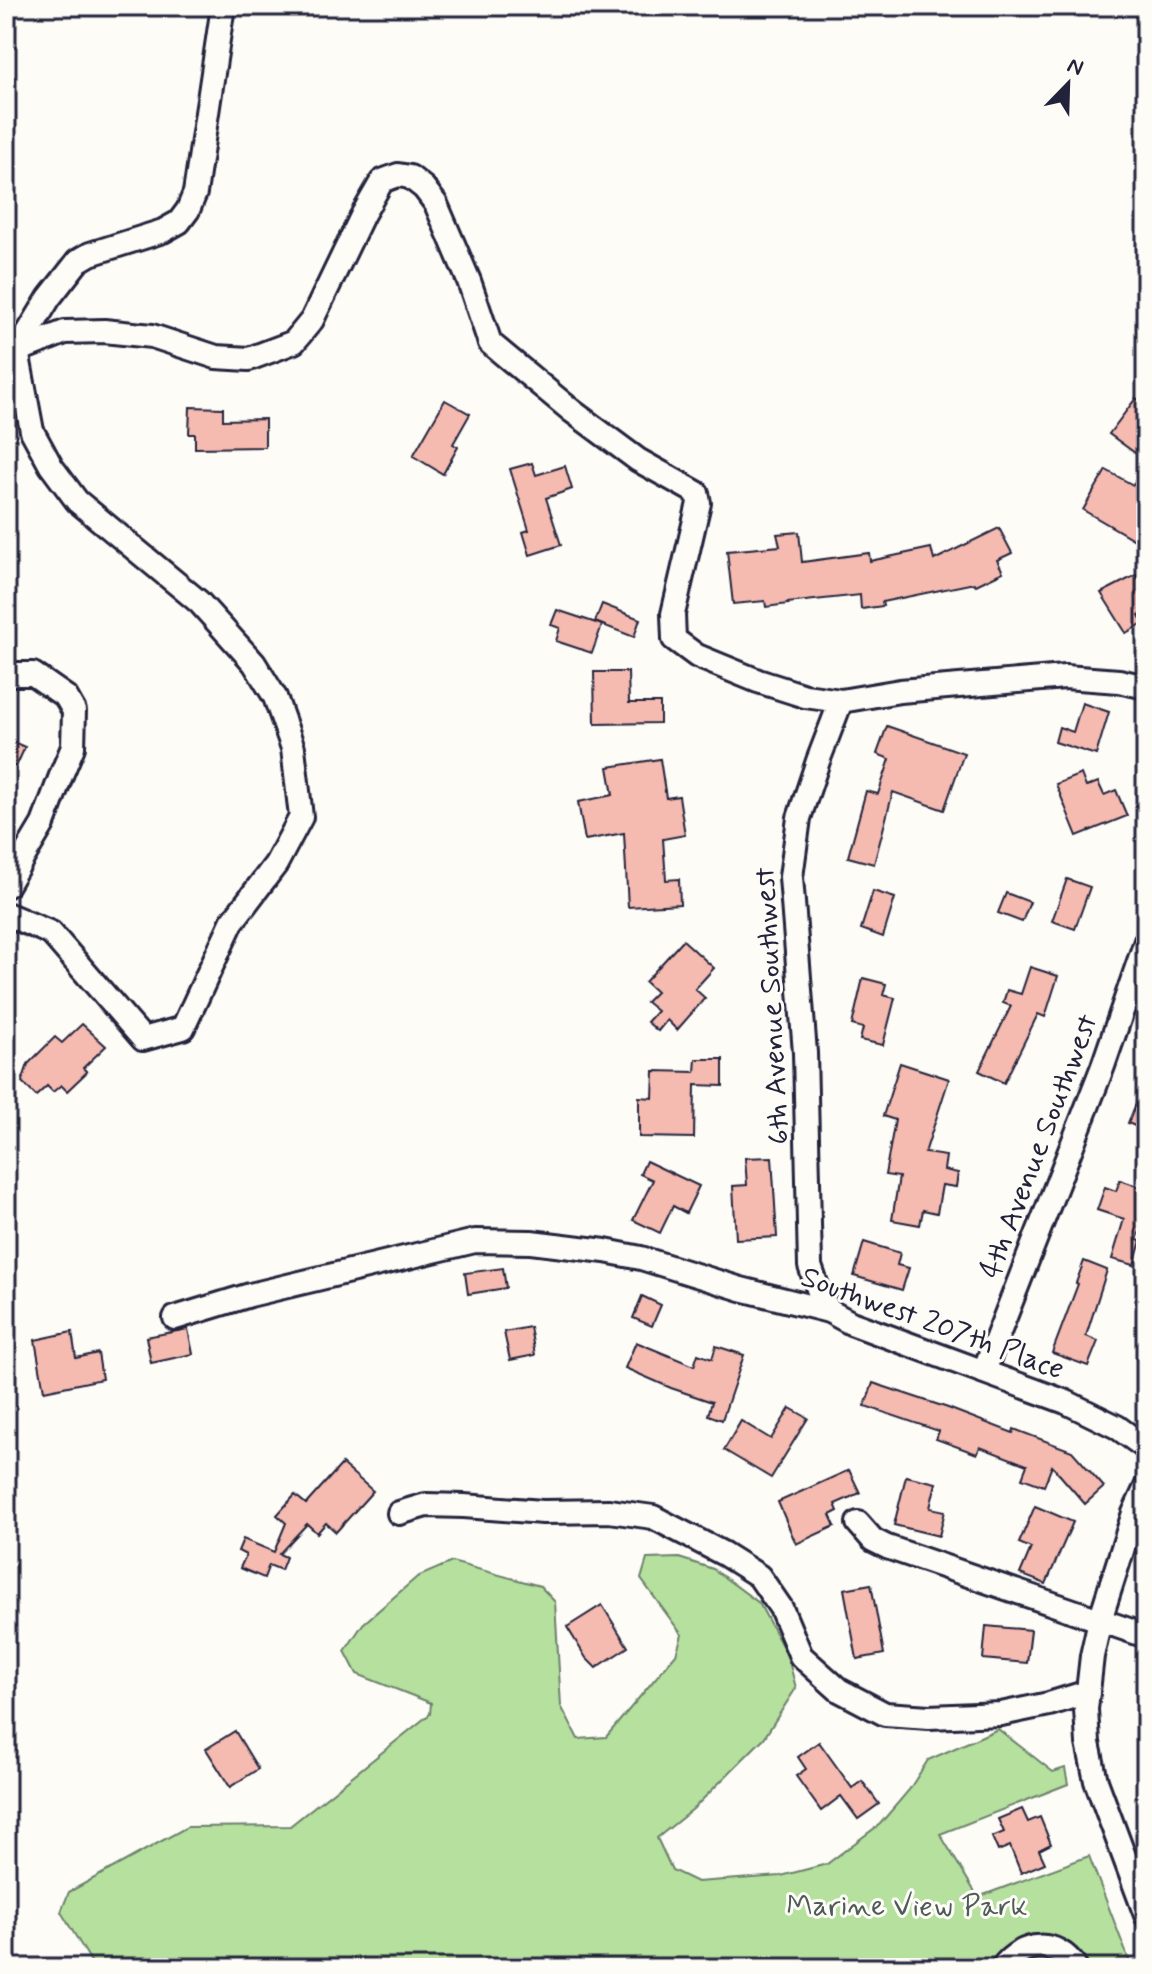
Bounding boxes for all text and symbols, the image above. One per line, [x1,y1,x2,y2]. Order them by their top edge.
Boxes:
north arrow [1028,44,1108,124]
text: N [1063,52,1087,83]
street label: 6th Avenue Southwest [746,866,799,1146]
street label: 4th Avenue Southwest [971,1009,1108,1284]
street label: Southwest 207th Place [795,1258,1070,1389]
park label: Marine View Park [786,1887,1028,1926]

